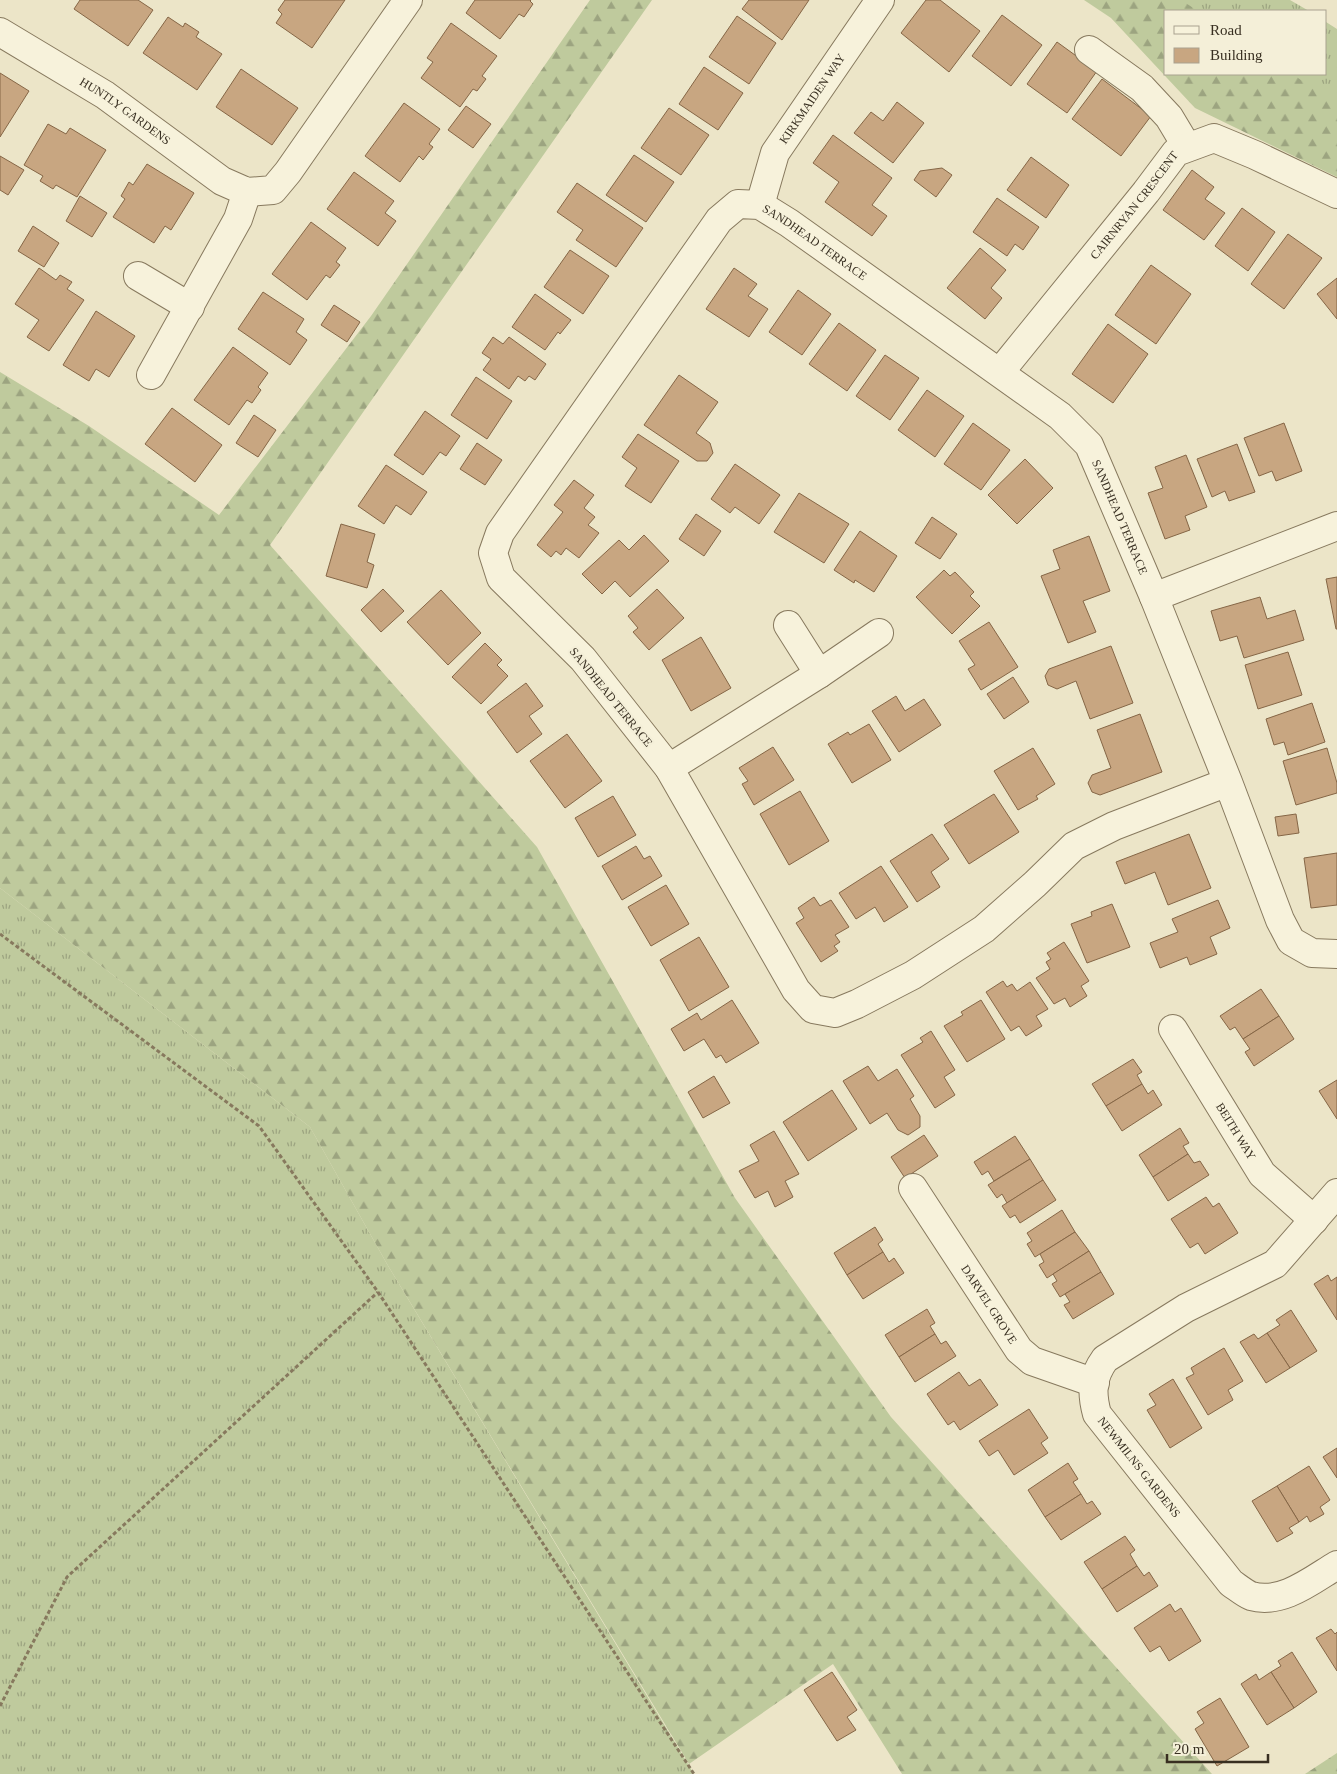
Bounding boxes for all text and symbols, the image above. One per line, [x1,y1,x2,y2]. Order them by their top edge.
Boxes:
legend [1164,10,1327,75]
text: Road [1210,22,1242,38]
text: Building [1210,47,1263,63]
street label: KIRKMAIDEN WAY [776,51,848,147]
street label: HUNTLY GARDENS [77,74,173,148]
street label: CAIRNRYAN CRESCENT [1087,148,1181,262]
street label: SANDHEAD TERRACE [760,201,869,283]
street label: SANDHEAD TERRACE [1089,457,1151,577]
street label: SANDHEAD TERRACE [567,645,655,749]
street label: BEITH WAY [1213,1100,1259,1163]
street label: DARVEL GROVE [958,1262,1020,1347]
street label: NEWMILNS GARDENS [1095,1414,1183,1520]
scale bar [1167,1732,1268,1764]
text: 20 m [1174,1741,1205,1757]

